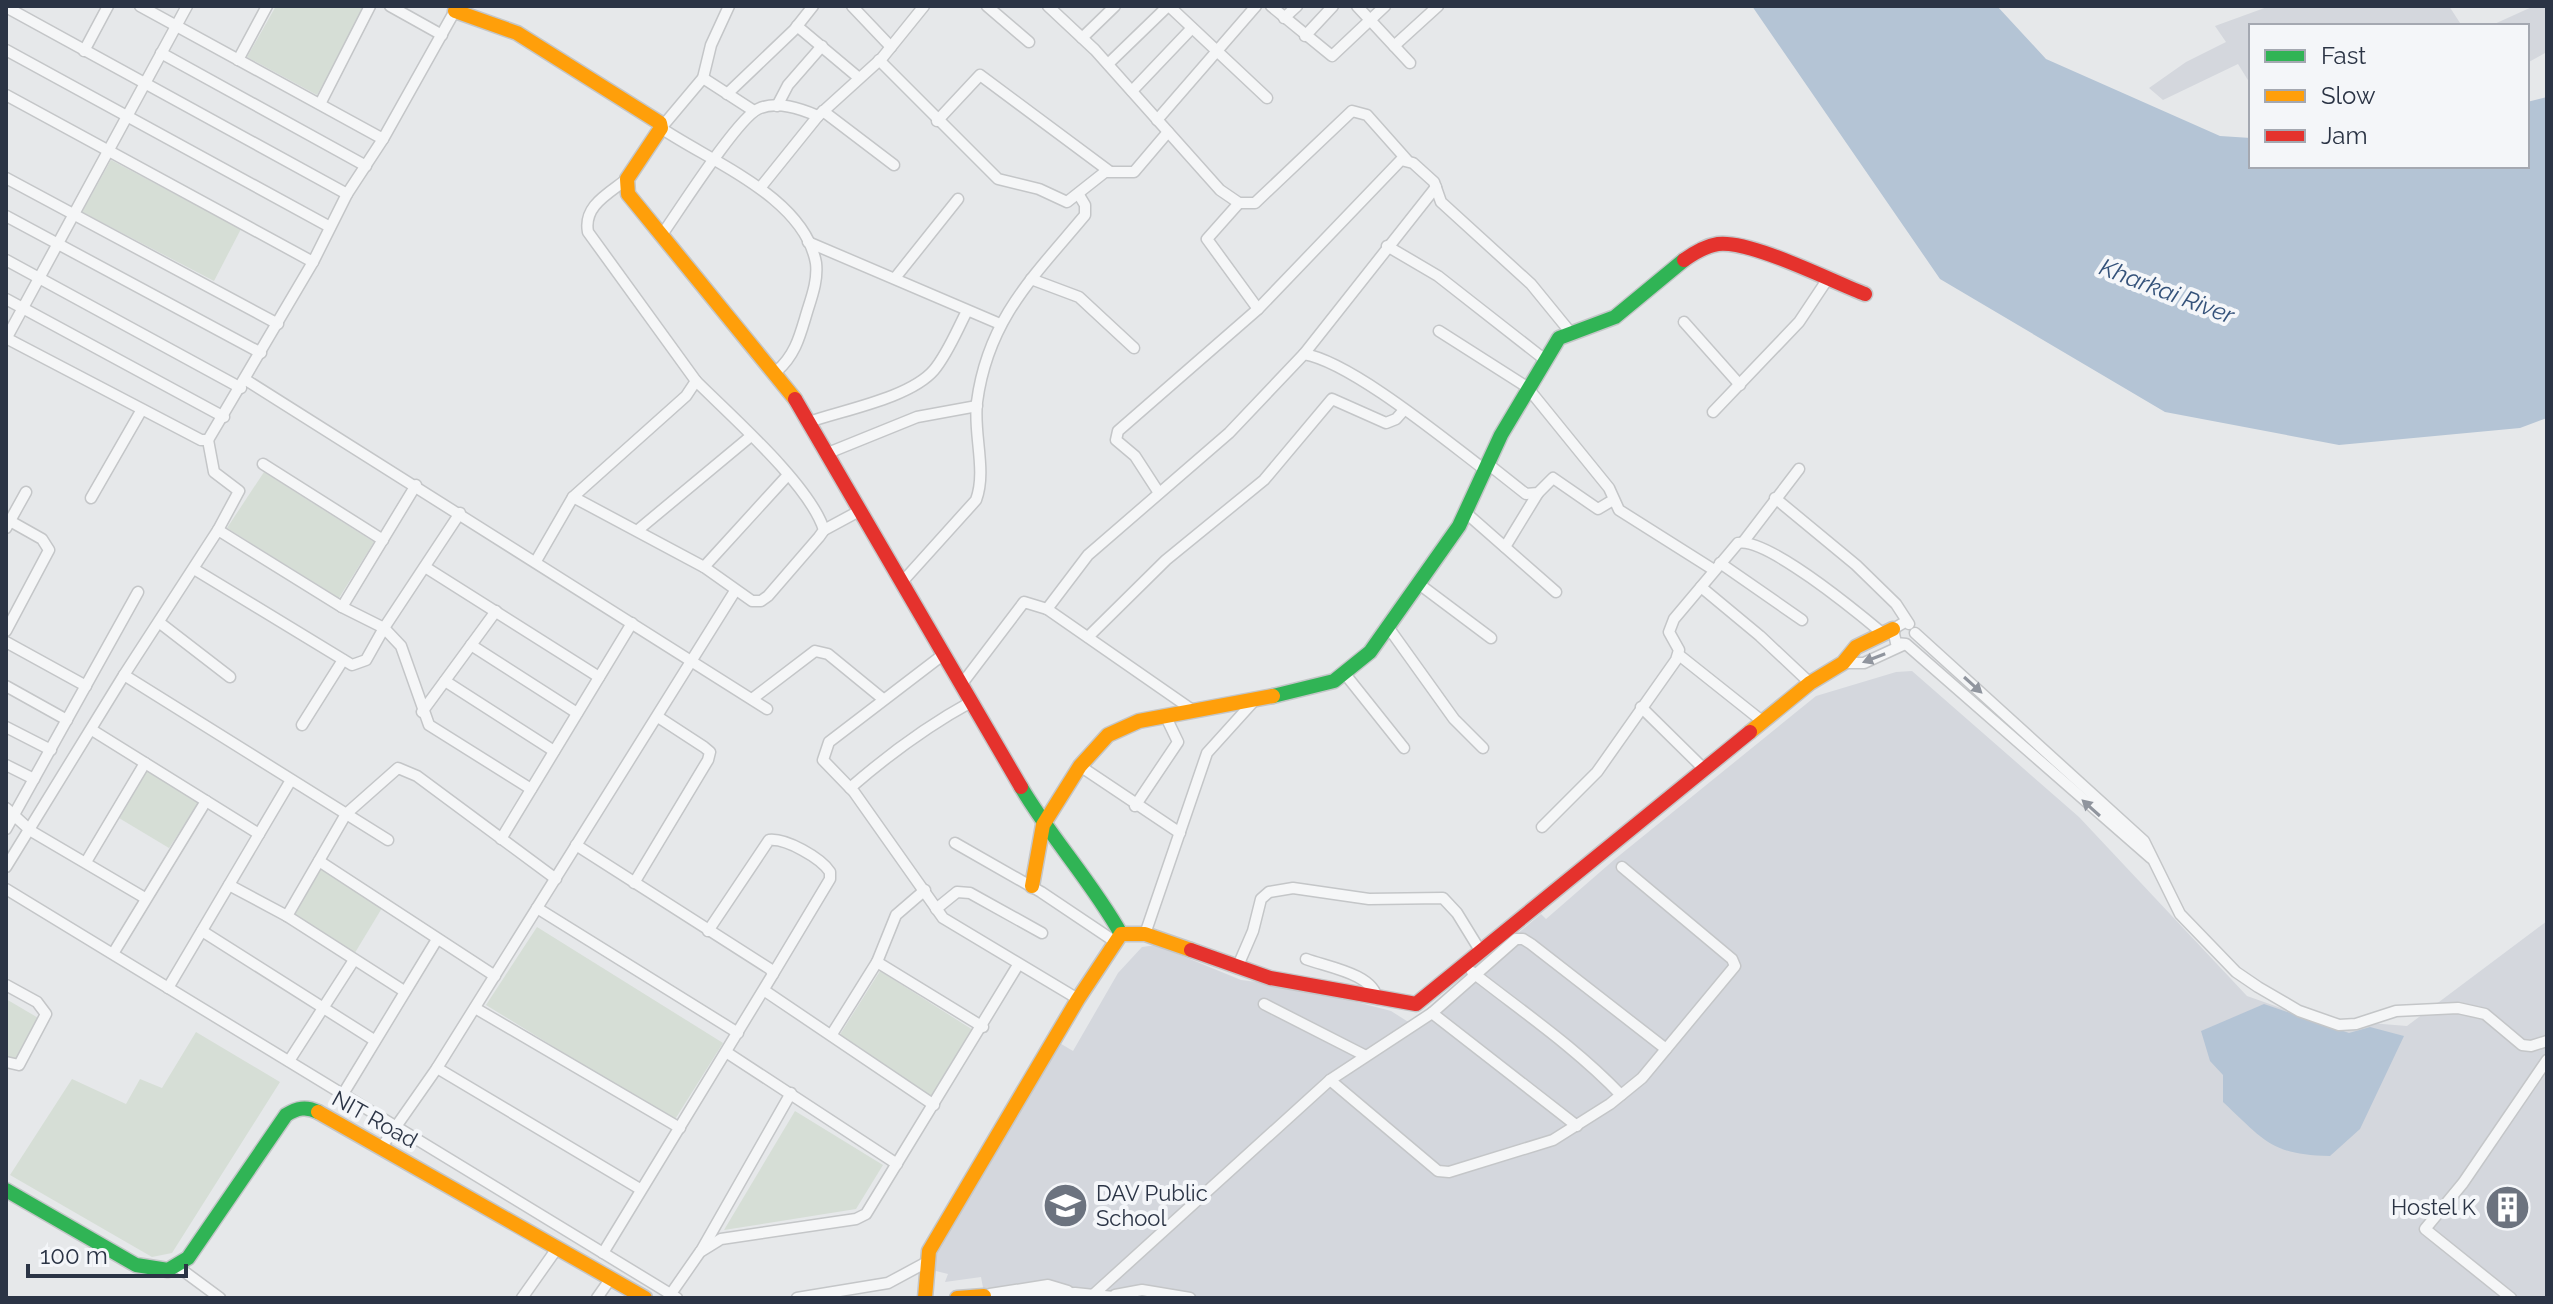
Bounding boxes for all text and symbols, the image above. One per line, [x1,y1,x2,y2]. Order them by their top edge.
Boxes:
legend [2249,24,2529,168]
text: Fast [2321,41,2366,70]
text: Slow [2321,81,2376,110]
text: Jam [2321,121,2367,150]
water label: Kharkai River [2096,252,2239,330]
one-way arrow [1862,652,1886,665]
one-way arrow [1964,675,1983,693]
one-way arrow [2082,800,2101,818]
street label: NIT Road [328,1085,422,1153]
place label: DAV Public School [1096,1180,1208,1231]
school or university icon: DAV Public School [1041,1182,1089,1230]
building icon: Hostel K [2483,1183,2531,1231]
place label: Hostel K [2391,1194,2477,1220]
scale bar [28,1228,186,1278]
text: 100 m [40,1241,108,1270]

